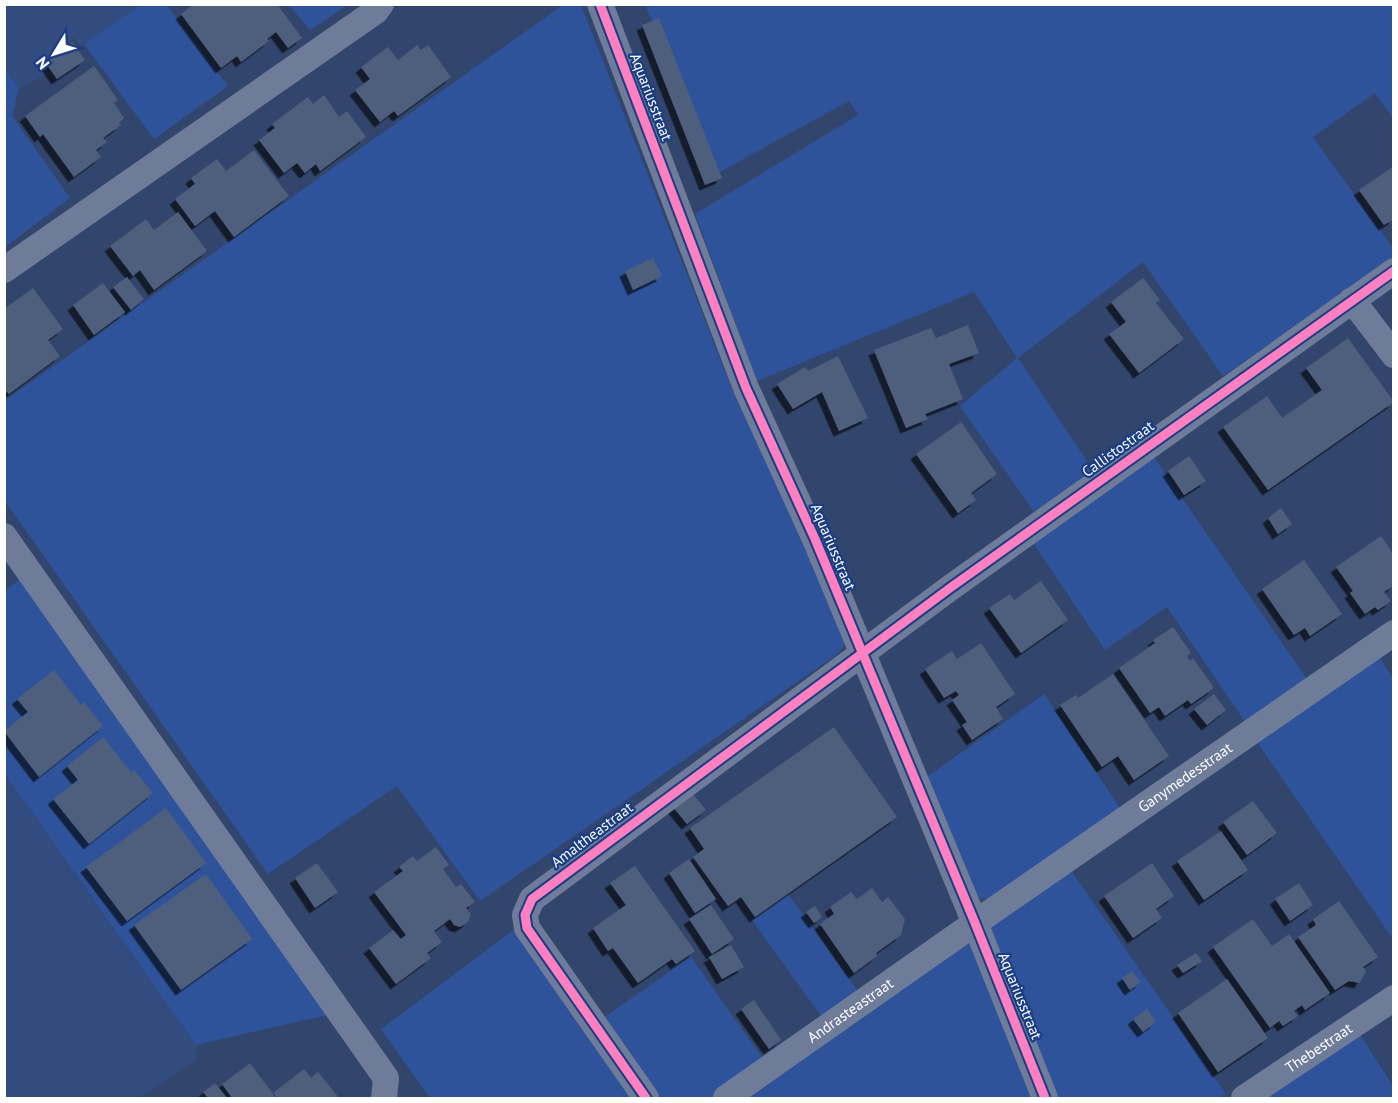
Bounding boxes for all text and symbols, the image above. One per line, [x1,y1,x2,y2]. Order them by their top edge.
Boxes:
north arrow [24,24,84,84]
street label: Aquariusstraat [626,50,677,143]
text: N [31,53,53,74]
street label: Callistostraat [1078,416,1157,481]
street label: Aquariusstraat [807,501,860,593]
street label: Ganymedesstraat [1134,738,1236,816]
street label: Amaltheastraat [547,798,636,872]
street label: Aquariusstraat [994,950,1047,1042]
street label: Andrasteastraat [803,974,897,1047]
street label: Thebestraat [1282,1019,1356,1077]

